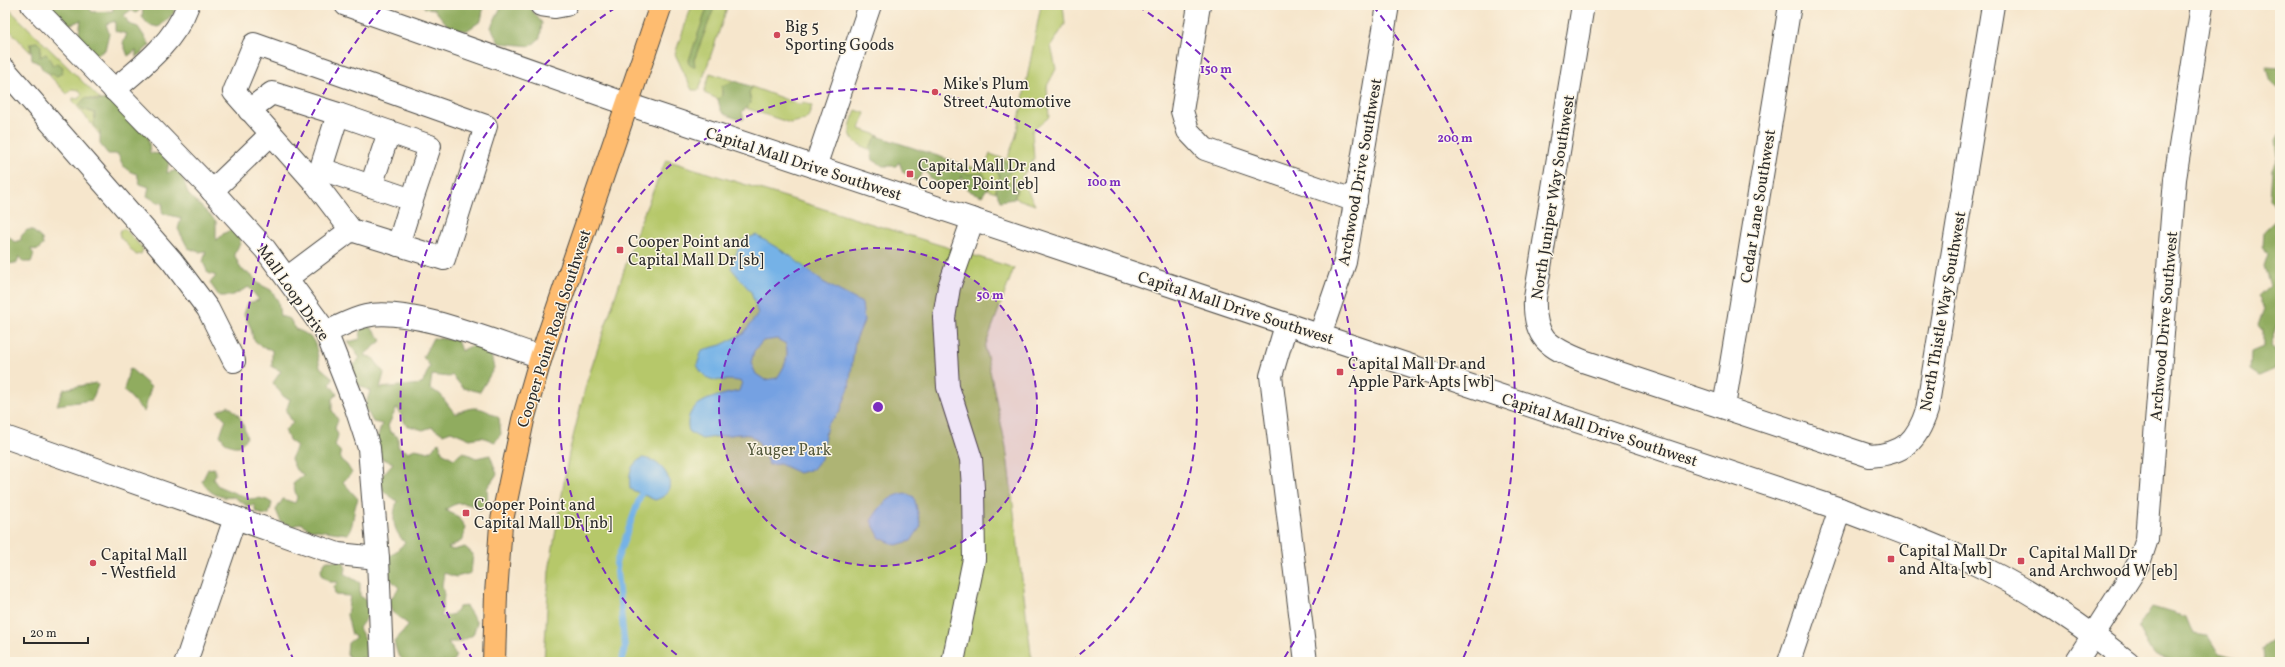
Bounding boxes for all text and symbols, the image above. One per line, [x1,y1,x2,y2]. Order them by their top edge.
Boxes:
place label: Big 5 Sporting Goods [785,17,894,57]
marker: Big 5 Sporting Goods [772,30,782,40]
text: 150 m [1200,62,1232,78]
place label: Mike's Plum Street Automotive [943,74,1071,114]
street label: Archwood Drive Southwest [1334,76,1388,268]
marker: Mike's Plum Street Automotive [930,87,940,97]
street label: North Juniper Way Southwest [1527,93,1581,301]
street label: Capital Mall Drive Southwest [702,123,905,207]
street label: Cedar Lane Southwest [1736,128,1782,285]
text: 200 m [1437,131,1473,147]
place label: Capital Mall Dr and Cooper Point [eb] [918,156,1056,196]
marker: Capital Mall Dr and Cooper Point [eb] [905,169,915,179]
text: 100 m [1087,175,1121,191]
street label: North Thistle Way Southwest [1916,209,1972,413]
street label: Cooper Point Road Southwest [512,226,598,431]
street label: Archwood Drive Southwest [2146,230,2184,422]
place label: Cooper Point and Capital Mall Dr [sb] [628,232,764,272]
street label: Mall Loop Drive [251,241,334,346]
marker: Cooper Point and Capital Mall Dr [sb] [615,245,625,255]
street label: Capital Mall Drive Southwest [1134,267,1337,351]
text: 50 m [976,288,1004,304]
place label: Capital Mall Dr and Apple Park Apts [wb] [1348,354,1494,394]
marker: Capital Mall Dr and Apple Park Apts [wb] [1335,367,1345,377]
street label: Capital Mall Drive Southwest [1498,389,1701,473]
centre of rings [871,400,885,414]
park label: Yauger Park [747,440,831,462]
place label: Cooper Point and Capital Mall Dr [nb] [474,495,612,535]
marker: Cooper Point and Capital Mall Dr [nb] [461,508,471,518]
place label: Capital Mall Dr and Alta [wb] [1899,541,2007,581]
place label: Capital Mall Dr and Archwood W [eb] [2029,543,2177,583]
place label: Capital Mall - Westfield [101,545,188,585]
marker: Capital Mall Dr and Alta [wb] [1886,554,1896,564]
marker: Capital Mall Dr and Archwood W [eb] [2016,556,2026,566]
marker: Capital Mall - Westfield [88,558,98,568]
scale bar [24,619,88,645]
text: 20 m [30,626,57,642]

